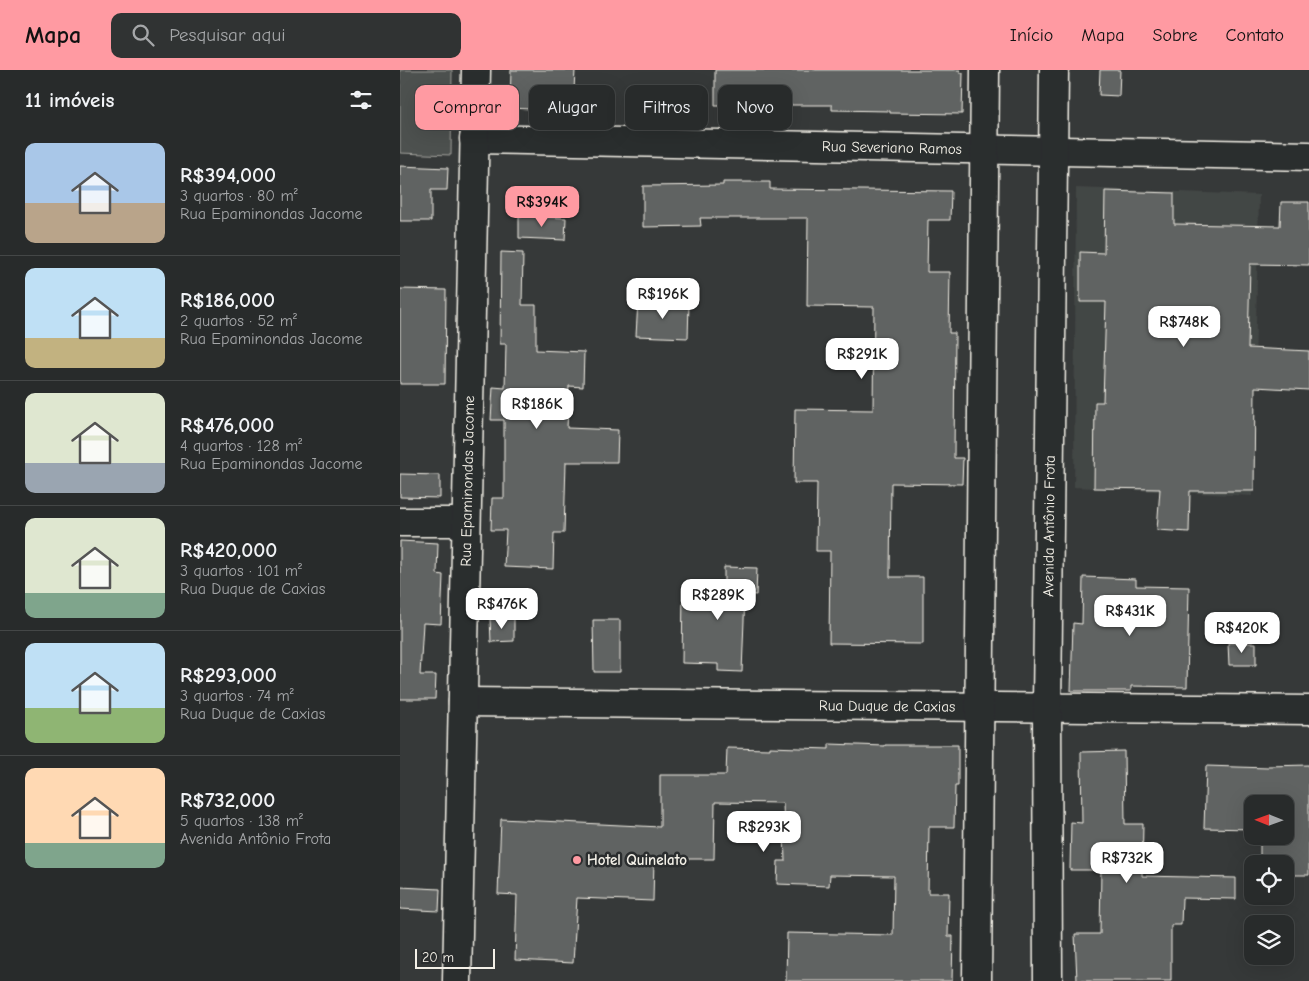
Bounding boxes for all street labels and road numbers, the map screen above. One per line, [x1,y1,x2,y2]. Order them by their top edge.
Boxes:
street label: Rua Severiano Ramos [822,137,962,158]
street label: Rua Epaminondas Jacome [457,395,478,567]
street label: Avenida Antônio Frota [1039,455,1059,597]
street label: Rua Duque de Caxias [819,696,955,716]

